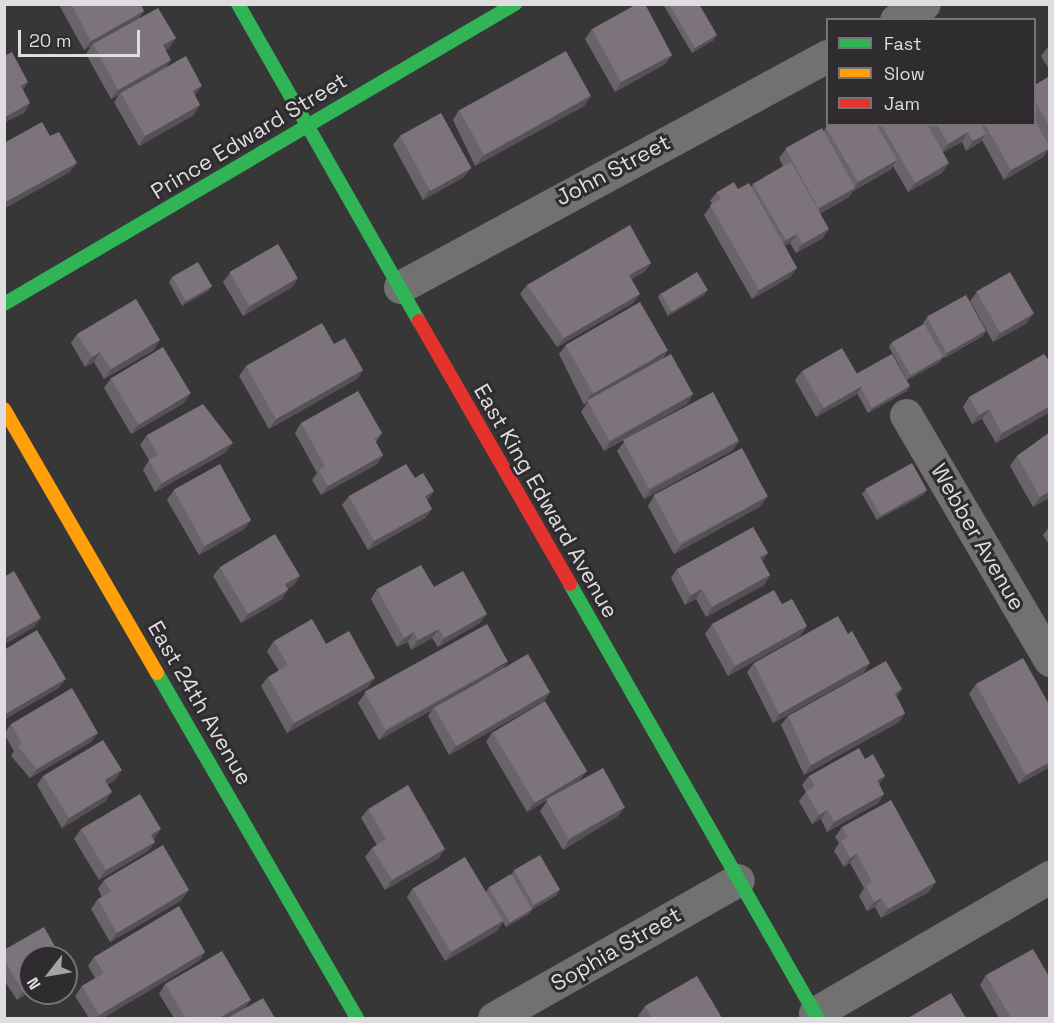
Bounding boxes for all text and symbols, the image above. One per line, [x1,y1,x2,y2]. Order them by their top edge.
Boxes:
scale bar [21,18,142,56]
legend [826,18,1036,126]
text: 20 m [29,29,72,52]
text: Fast [884,32,921,55]
text: Slow [884,62,925,85]
street label: Prince Edward Street [146,67,352,205]
text: Jam [884,92,920,115]
street label: John Street [551,129,675,211]
street label: East King Edward Avenue [468,379,624,623]
street label: Webber Avenue [925,459,1031,615]
street label: East 24th Avenue [142,616,258,790]
street label: Sophia Street [546,901,686,997]
north arrow [18,945,78,1005]
text: N [22,973,46,994]

